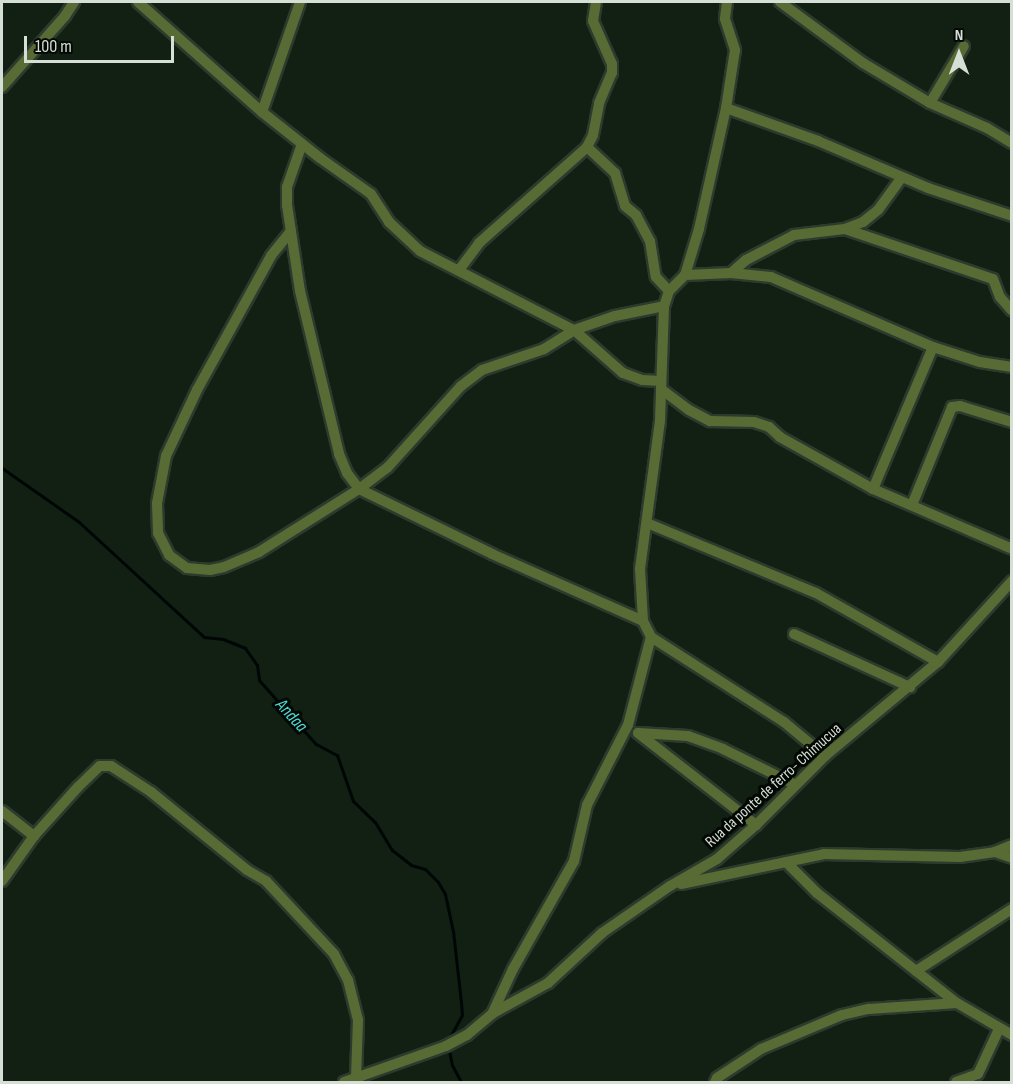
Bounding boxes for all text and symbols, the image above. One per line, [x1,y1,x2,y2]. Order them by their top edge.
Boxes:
scale bar [27,24,177,62]
north arrow [929,24,989,84]
text: N [955,26,963,45]
text: 100 m [35,36,72,57]
water label: Andaa [270,695,312,737]
street label: Rua da ponte de ferro- Chimucua [702,720,846,852]

